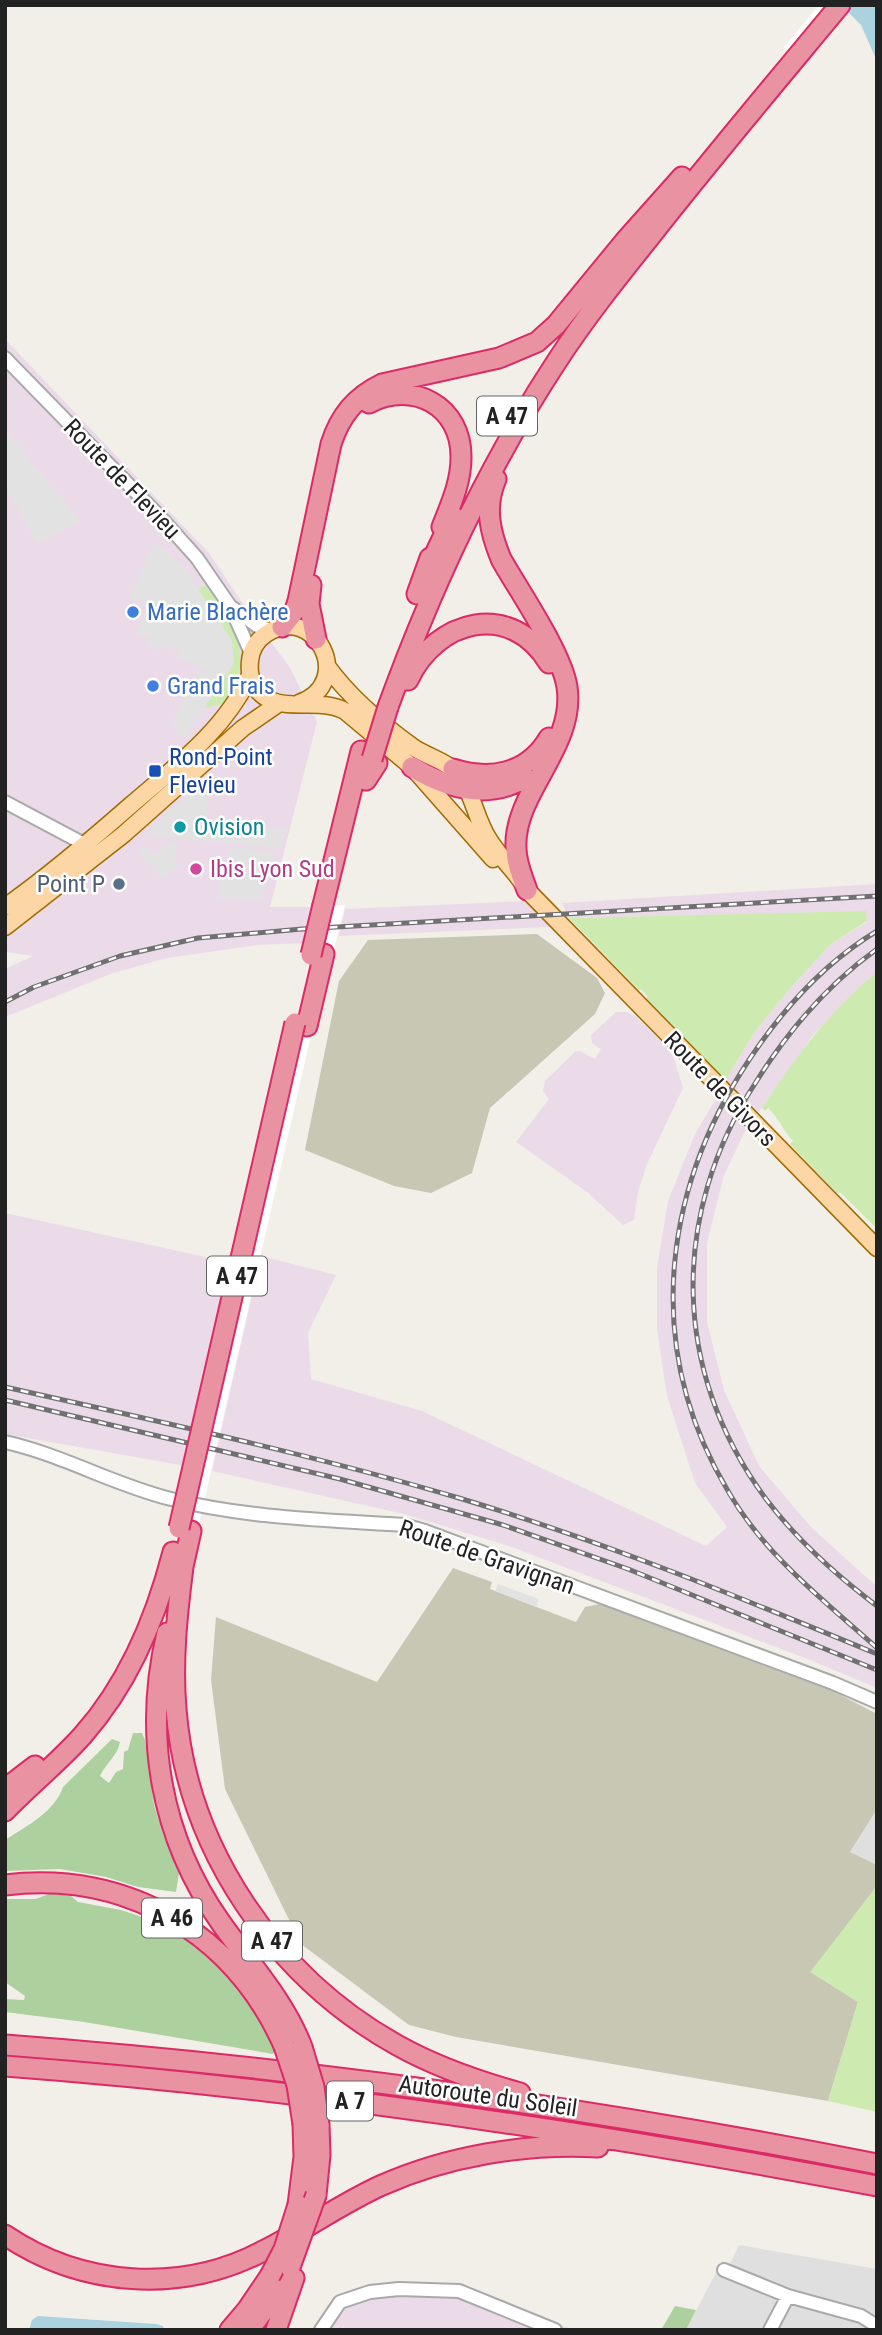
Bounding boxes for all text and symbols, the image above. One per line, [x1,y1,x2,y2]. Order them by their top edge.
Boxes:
road number: A 47 [477,396,537,436]
street label: Route de Flevieu [58,413,186,545]
place label: Marie Blachère [147,598,289,626]
marker: Marie Blachère [125,604,141,620]
place label: Grand Frais [167,672,275,700]
marker: Grand Frais [145,678,161,694]
place label: Rond-Point Flevieu [169,743,273,799]
marker: Rond-Point Flevieu [147,763,163,779]
place label: Ovision [194,813,264,841]
marker: Ovision [172,819,188,835]
place label: Ibis Lyon Sud [210,855,335,883]
marker: Ibis Lyon Sud [188,861,204,877]
place label: Point P [37,870,105,898]
marker: Point P [111,876,127,892]
street label: Route de Givors [658,1026,782,1152]
road number: A 47 [207,1256,267,1296]
street label: Route de Gravignan [396,1514,578,1600]
road number: A 46 [142,1898,202,1938]
road number: A 47 [242,1922,302,1960]
street label: Autoroute du Soleil [397,2070,579,2122]
road number: A 7 [327,2082,373,2120]

